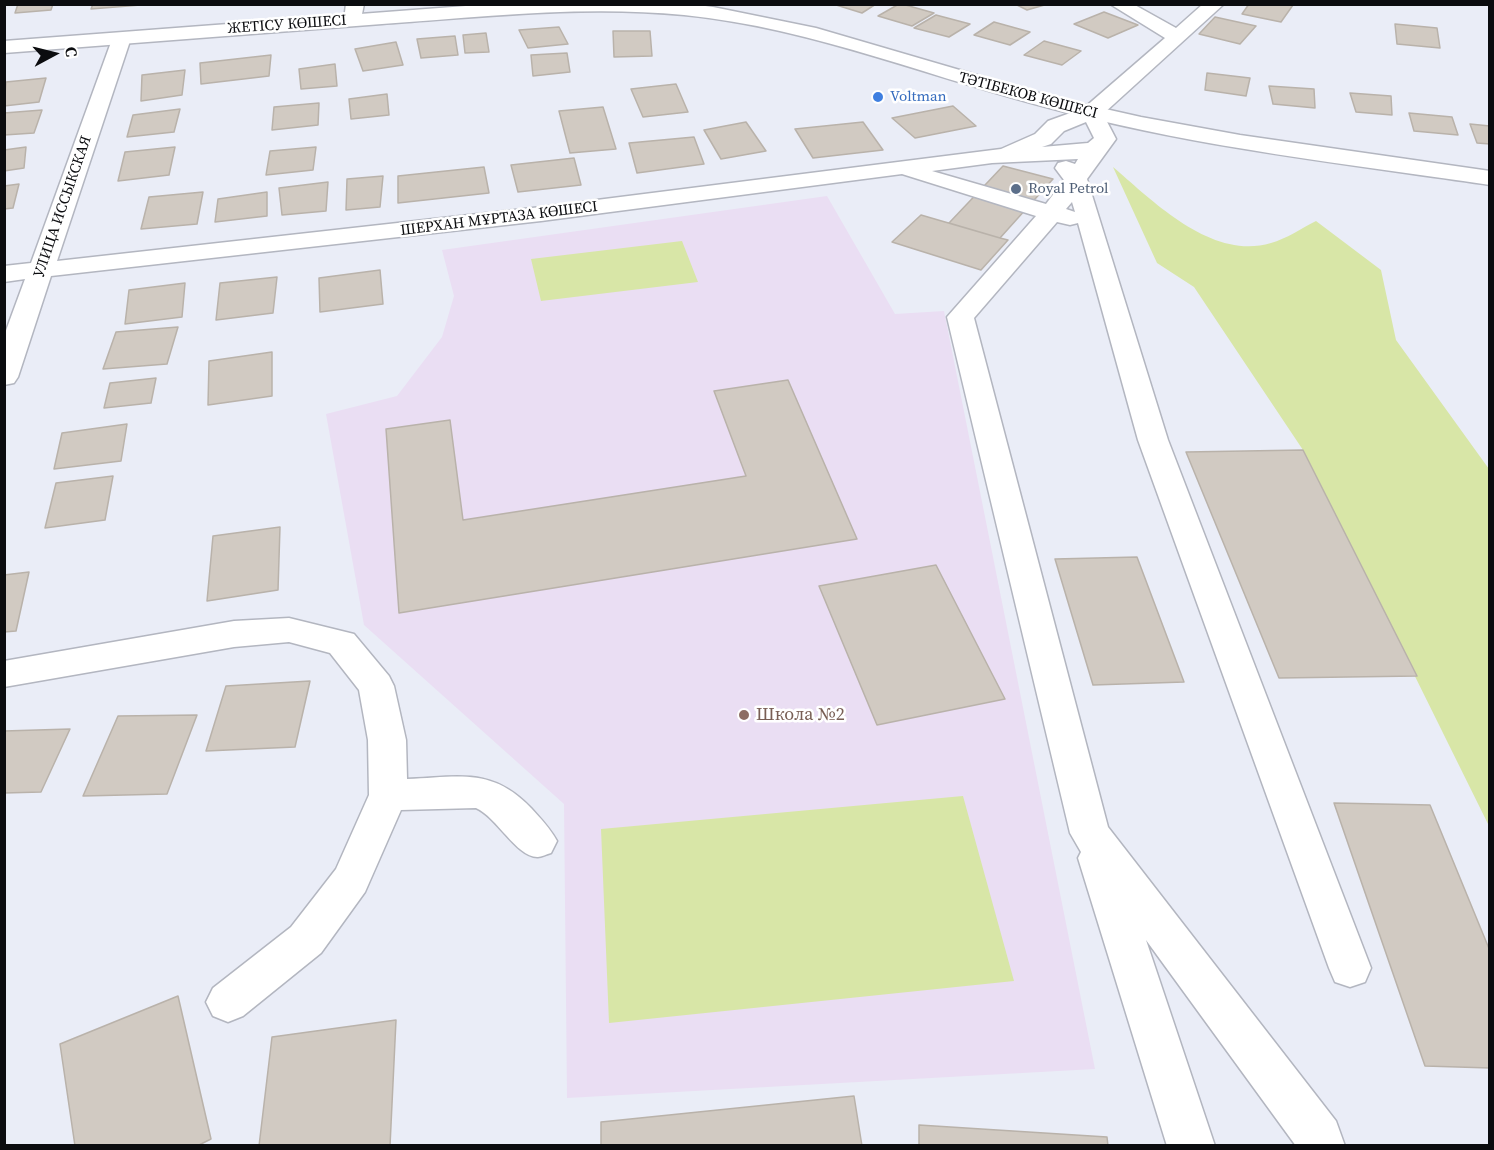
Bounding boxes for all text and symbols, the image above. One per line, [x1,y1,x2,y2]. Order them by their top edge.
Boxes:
street label: ЖЕТІСУ КӨШЕСІ [227,12,347,38]
north arrow [24,24,84,84]
text: С [60,46,83,58]
street label: ТӘТІБЕКОВ КӨШЕСІ [957,69,1099,123]
place label: Voltman [890,88,947,106]
marker: Voltman [871,90,885,104]
street label: УЛИЦА ИССЫКСКАЯ [30,134,96,280]
place label: Royal Petrol [1028,180,1109,198]
marker: Royal Petrol [1009,182,1023,196]
street label: ШЕРХАН МҰРТАЗА КӨШЕСІ [399,198,599,240]
place label: Школа №2 [756,704,845,726]
marker: Школа №2 [737,708,751,722]

